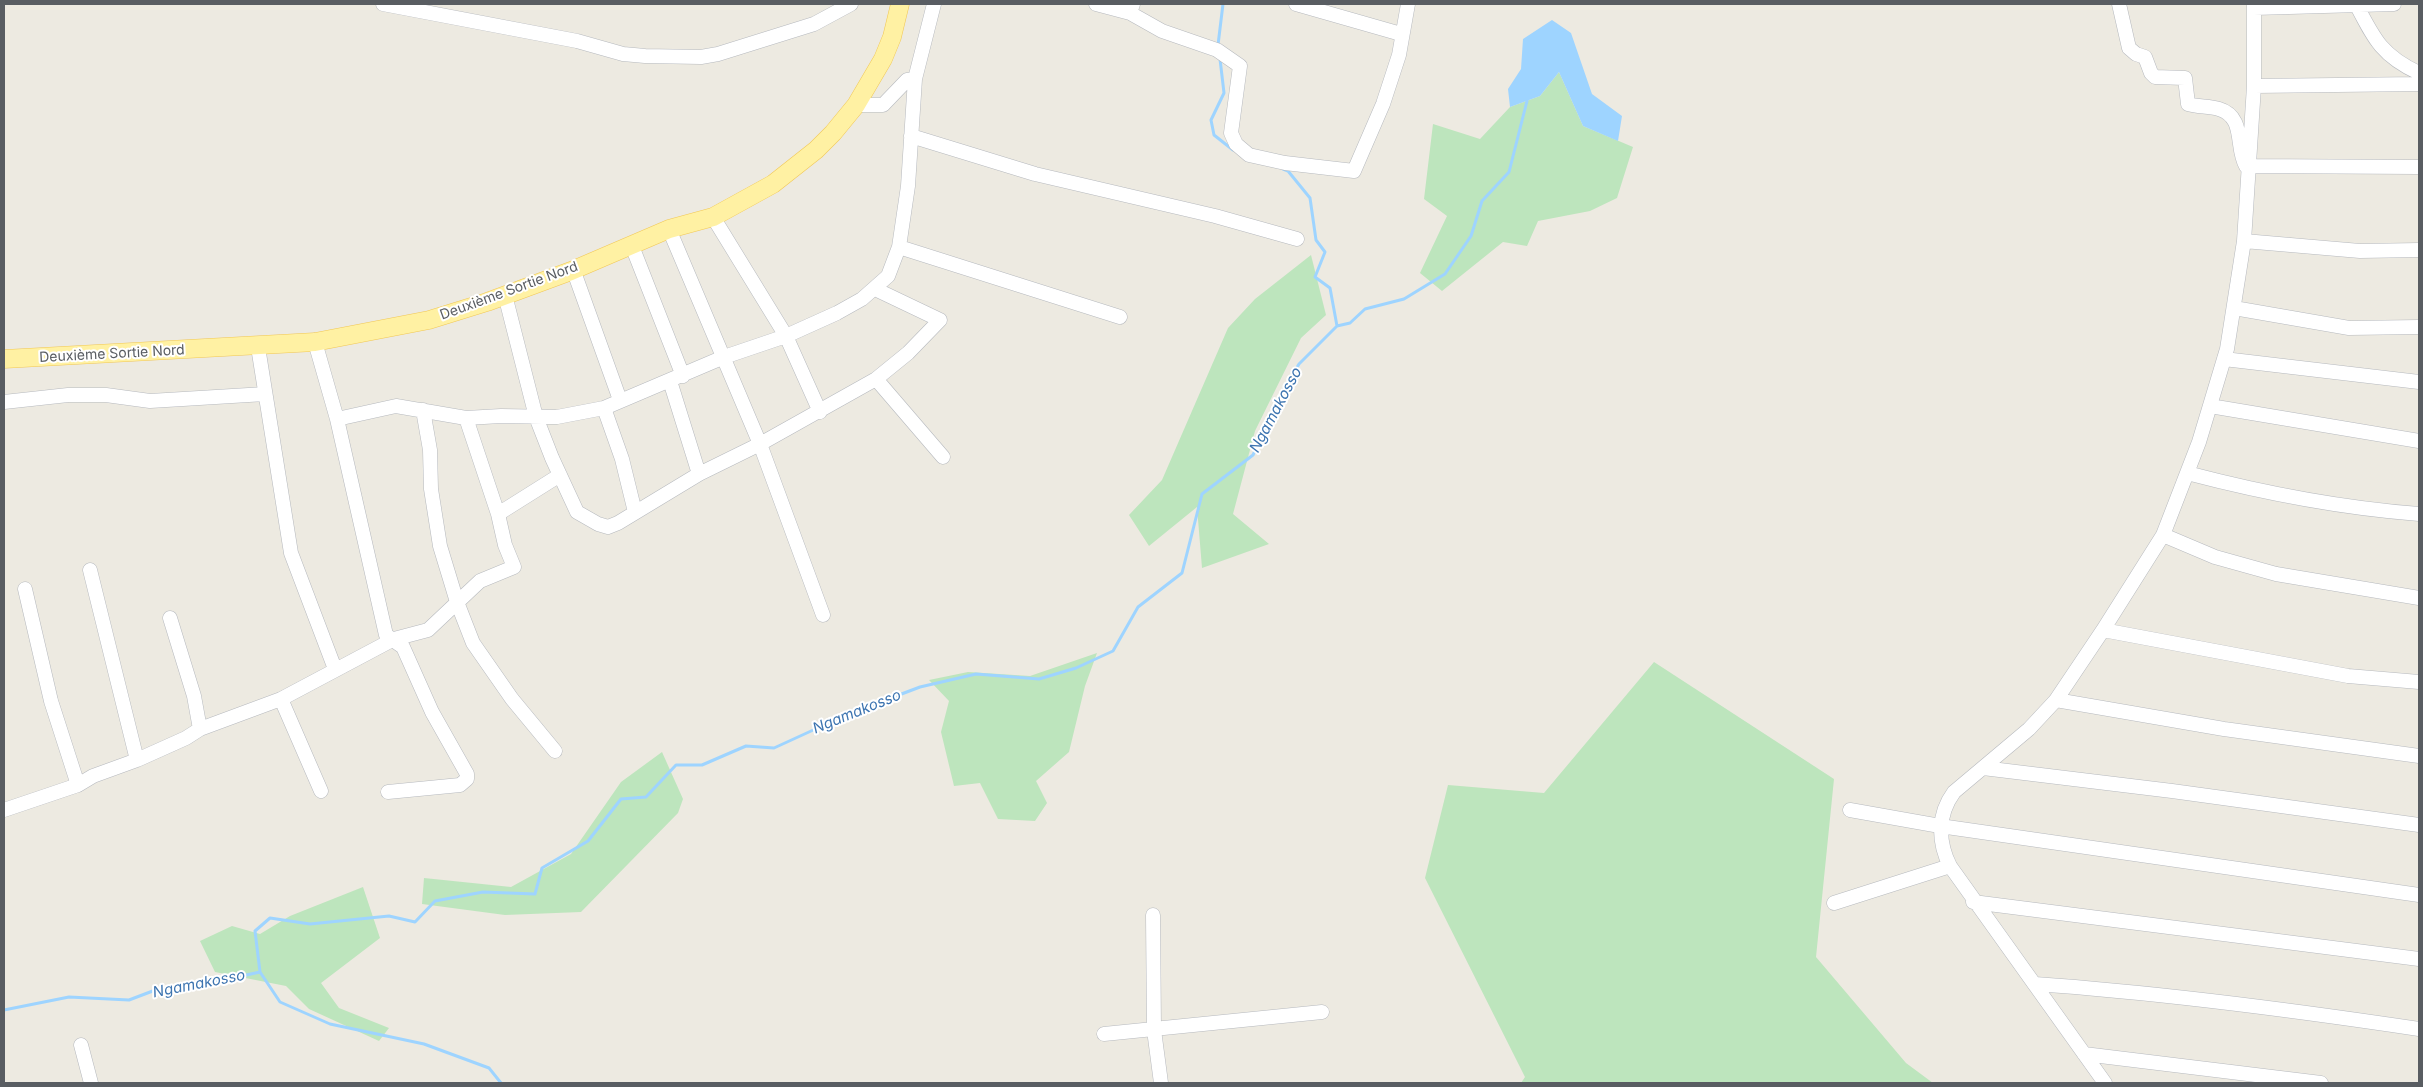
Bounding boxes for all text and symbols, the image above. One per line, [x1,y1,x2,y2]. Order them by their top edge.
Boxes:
street label: Deuxième Sortie Nord [438,258,580,324]
street label: Deuxième Sortie Nord [39,342,185,366]
water label: Ngamakosso [1246,364,1306,456]
water label: Ngamakosso [810,686,904,738]
water label: Ngamakosso [151,966,247,1002]

